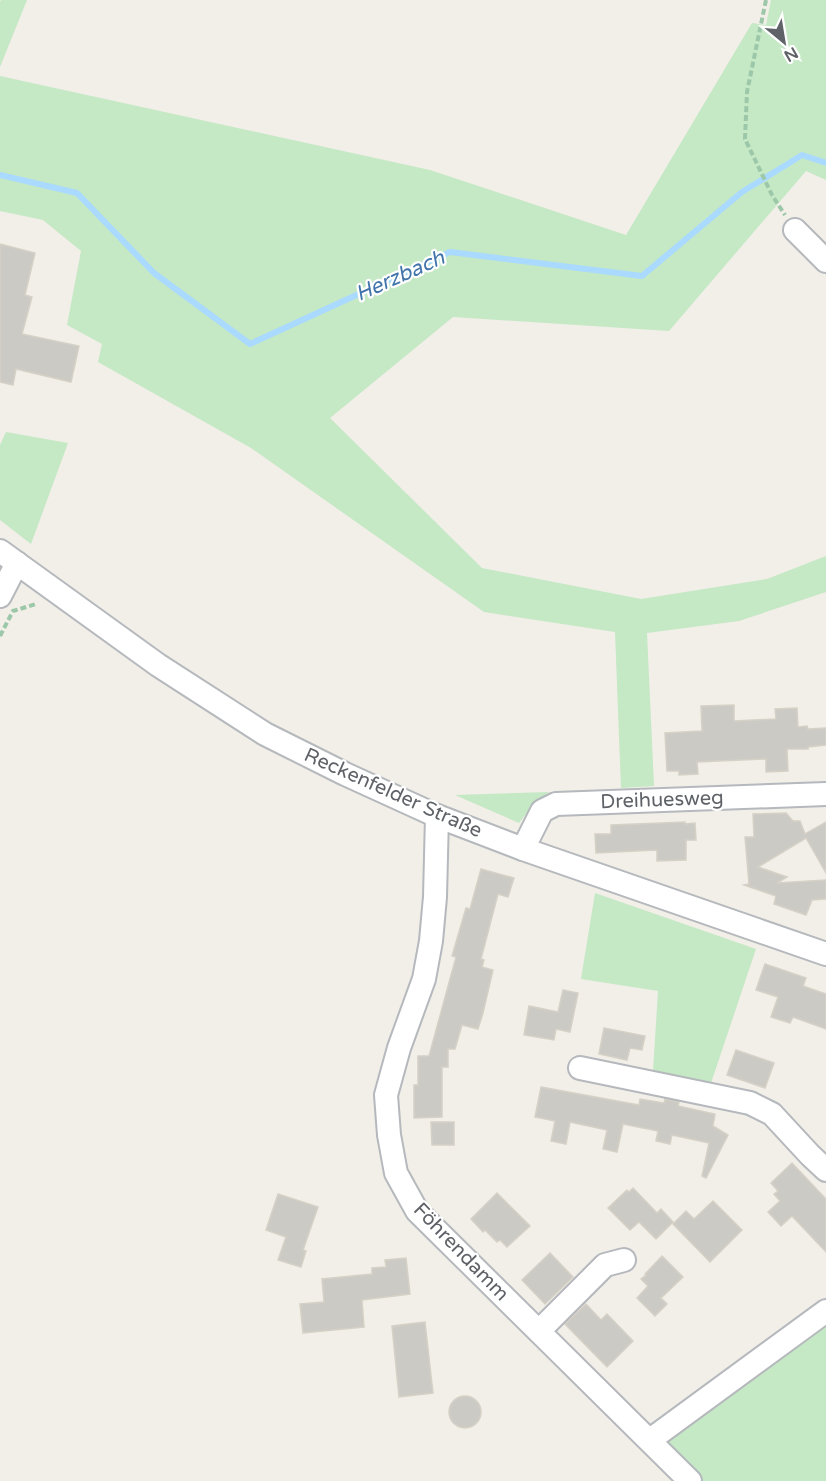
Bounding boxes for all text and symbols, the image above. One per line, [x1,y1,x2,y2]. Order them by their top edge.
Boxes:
north arrow [754,12,814,72]
text: N [780,42,802,66]
water label: Herzbach [352,245,450,307]
street label: Reckenfelder Straße [300,743,486,843]
street label: Dreihuesweg [600,786,724,814]
street label: Föhrendamm [408,1198,514,1306]

